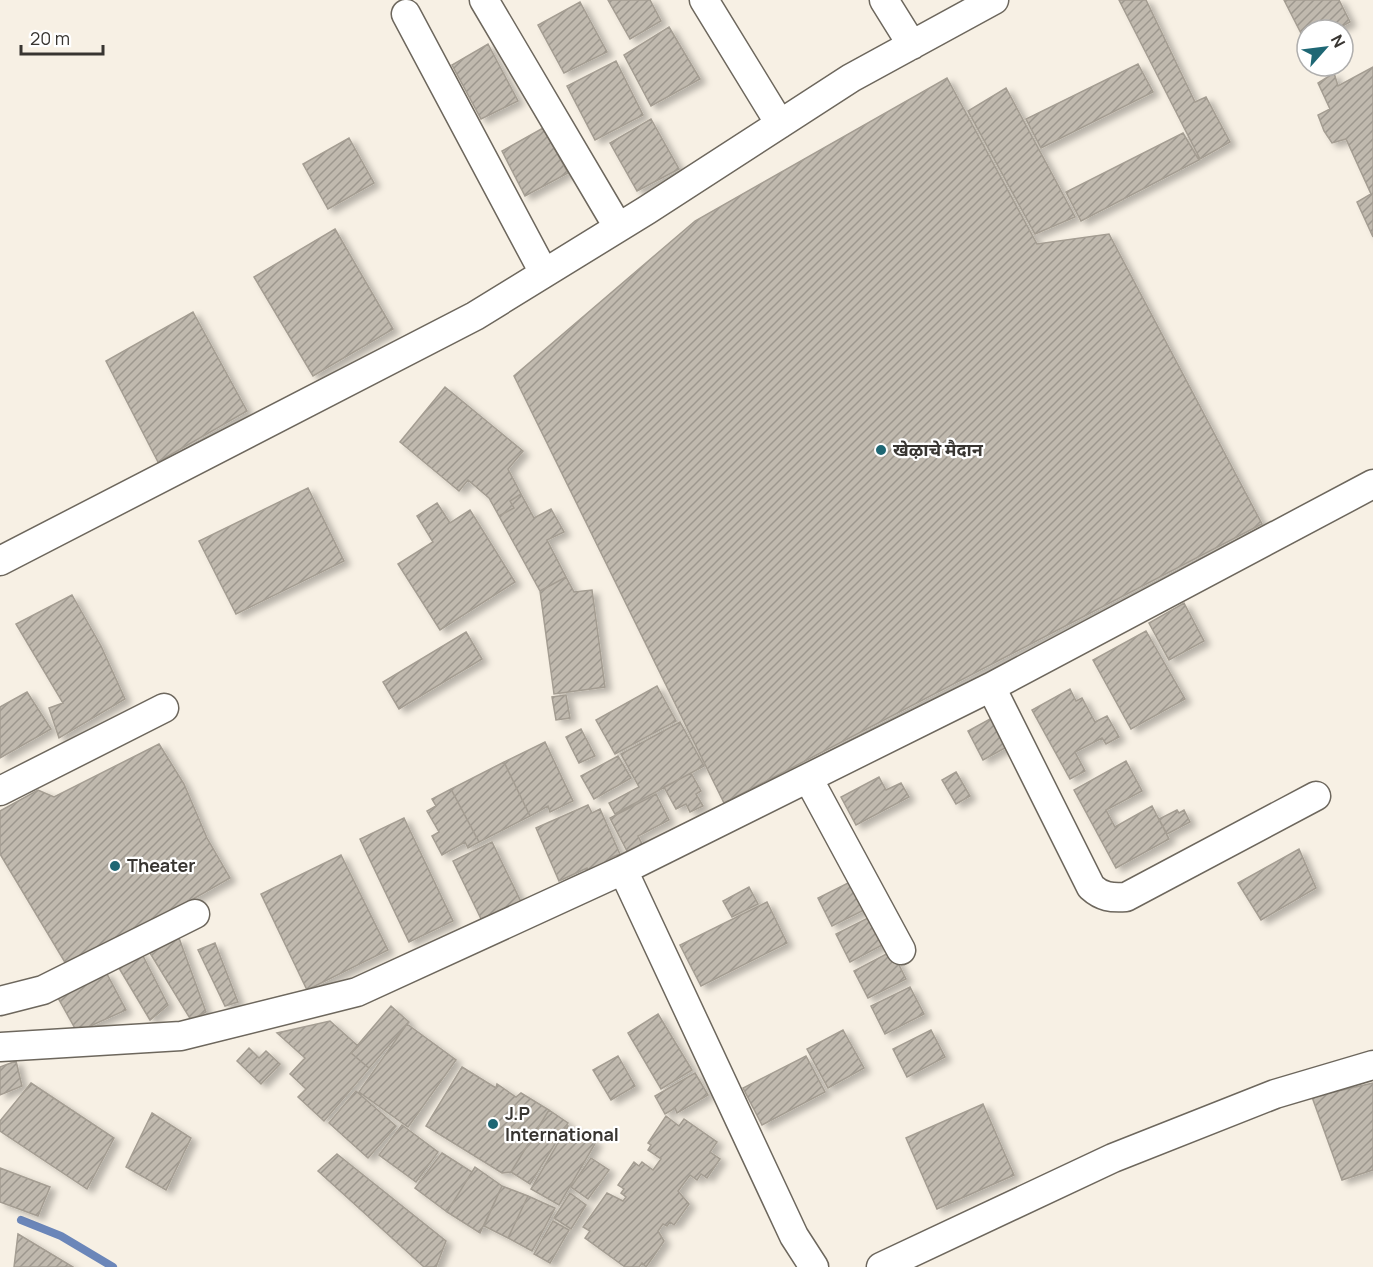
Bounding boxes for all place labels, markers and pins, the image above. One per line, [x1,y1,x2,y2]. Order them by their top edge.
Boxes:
place label: खेऴाचे मैदान [893,437,984,461]
marker: खेऴाचे मैदान [874,443,888,457]
place label: Theater [127,853,196,877]
marker: Theater [108,859,122,873]
place label: J.P International [505,1101,619,1146]
marker: J.P International [486,1117,500,1131]

